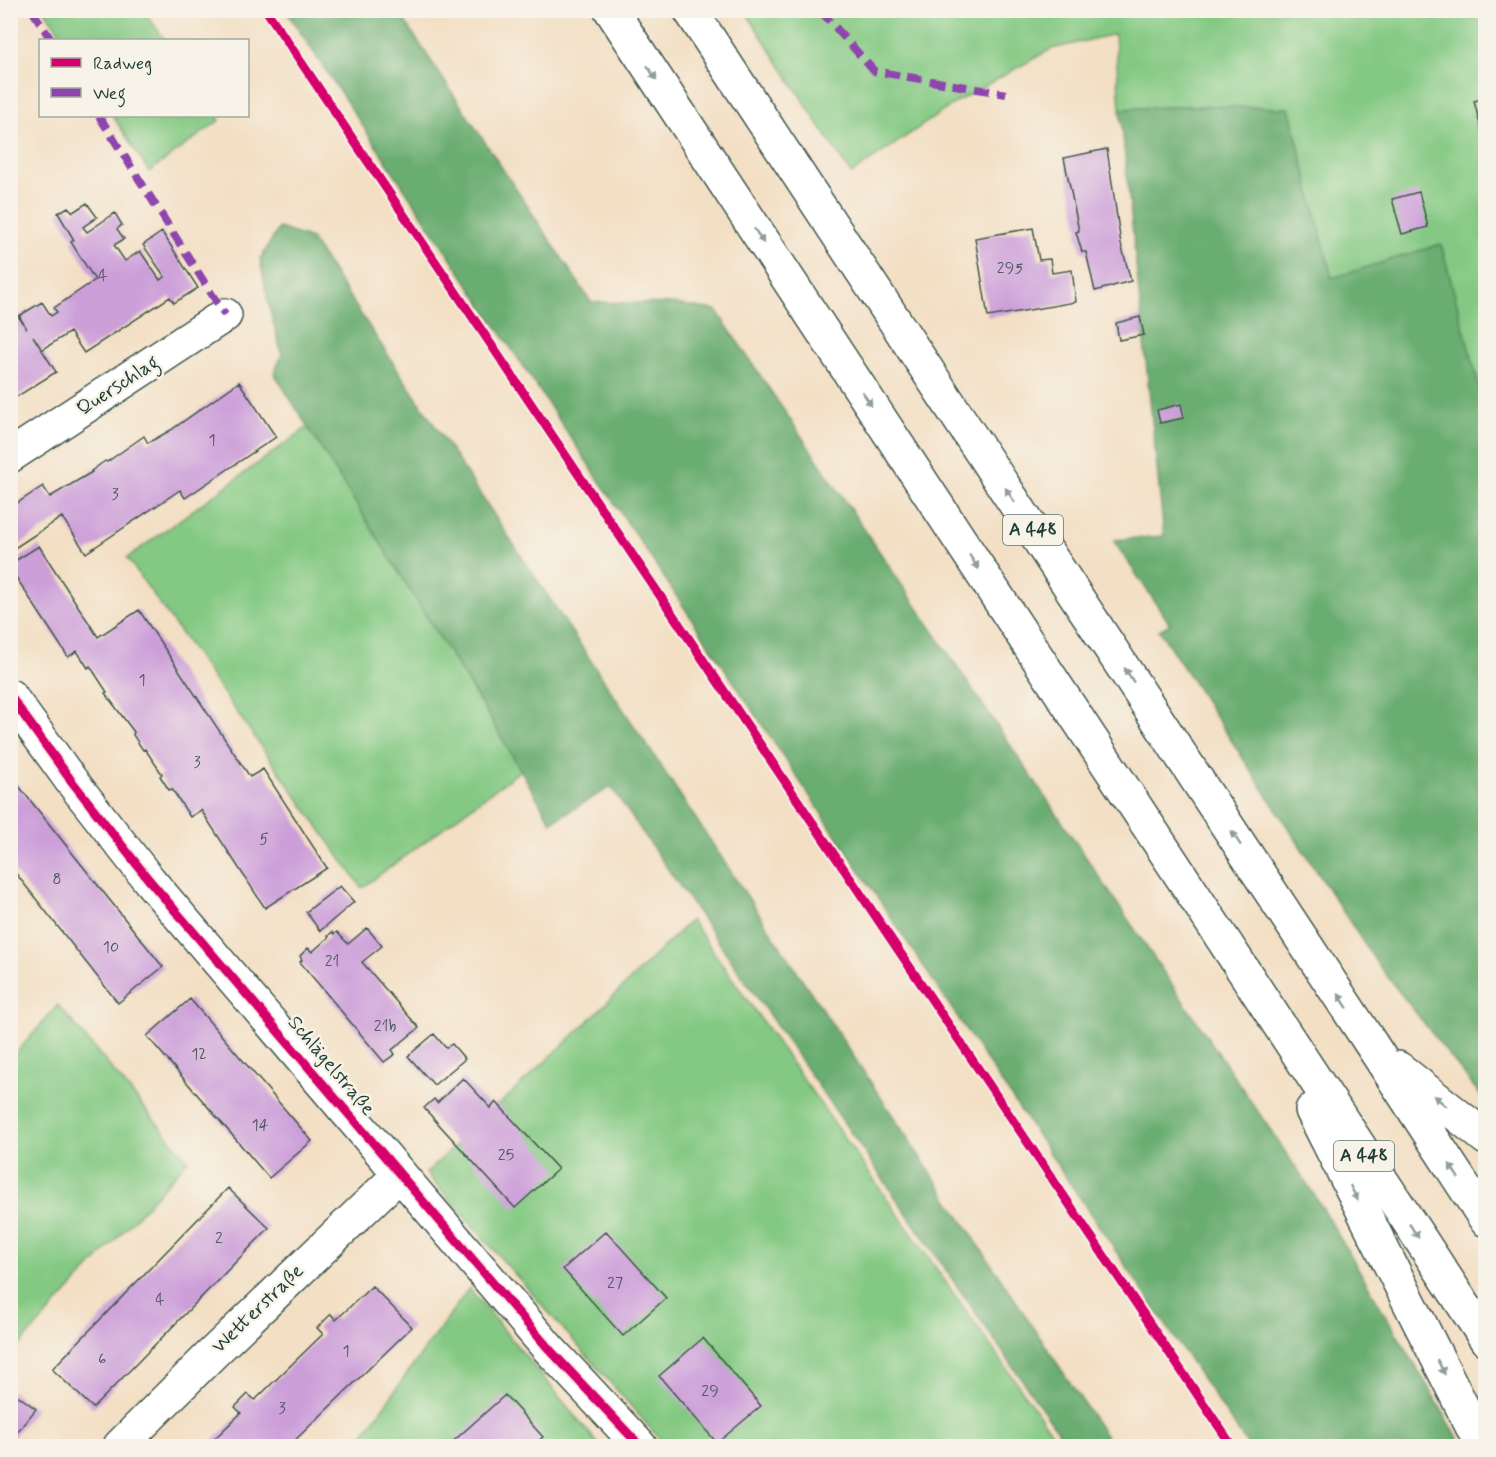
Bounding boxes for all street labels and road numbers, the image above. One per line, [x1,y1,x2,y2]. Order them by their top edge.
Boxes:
street label: Querschlag [72,349,166,424]
road number: A 448 [1003,515,1063,545]
street label: Schlägelstraße [281,1010,381,1122]
road number: A 448 [1334,1141,1394,1171]
street label: Wetterstraße [206,1258,310,1360]

